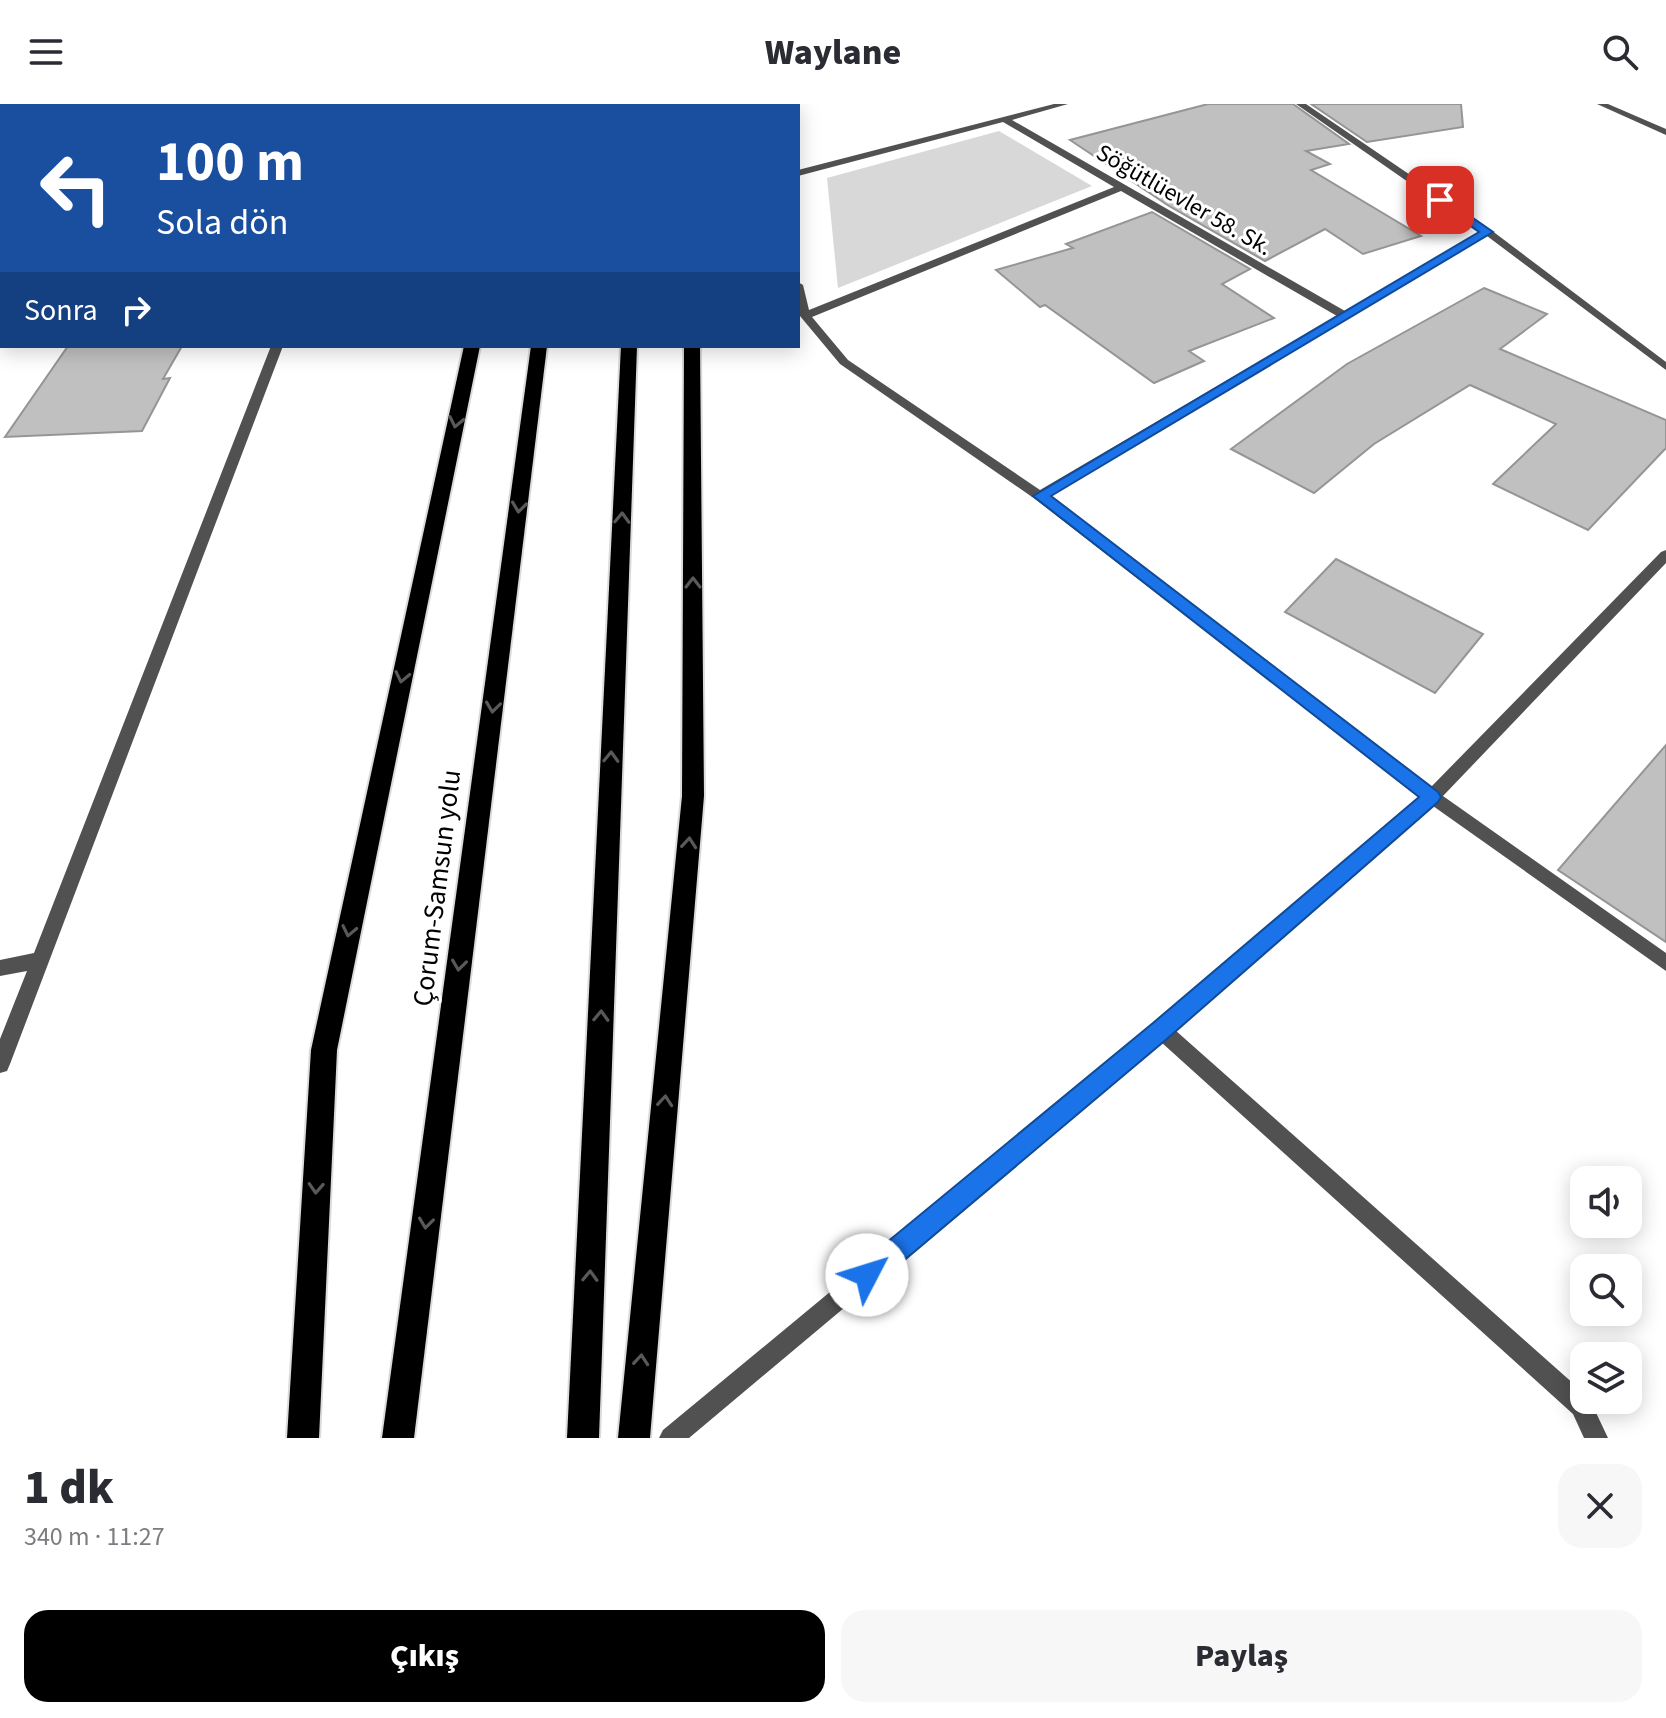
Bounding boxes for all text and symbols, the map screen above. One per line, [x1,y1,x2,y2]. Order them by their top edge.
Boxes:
text: Waylane [765,27,901,78]
icon: menu [24,30,68,74]
icon: search [1598,30,1642,74]
text: 100 m [156,123,304,202]
street label: Söğütlüevler 58. Sk. [1089,135,1279,265]
icon: left [24,136,128,240]
pin [1406,166,1474,234]
icon: arrive [1418,178,1462,222]
text: Sola dön [156,197,288,248]
icon: right [114,288,158,332]
text: Sonra [24,289,98,332]
one-way arrow [448,416,465,429]
one-way arrow [510,501,527,514]
one-way arrow [613,511,630,524]
one-way arrow [684,576,702,589]
one-way arrow [394,669,411,683]
one-way arrow [484,701,501,714]
one-way arrow [603,750,620,763]
street label: Çorum-Samsun yolu [403,767,471,1009]
one-way arrow [680,836,697,849]
one-way arrow [341,924,358,938]
one-way arrow [451,958,468,972]
one-way arrow [592,1009,609,1022]
one-way arrow [656,1094,673,1107]
map controls [1570,1166,1642,1414]
button: sound [1570,1166,1642,1238]
one-way arrow [308,1182,325,1195]
one-way arrow [418,1216,435,1230]
position arrow [825,1233,909,1317]
button: search [1570,1254,1642,1326]
one-way arrow [581,1269,598,1282]
button: layers [1570,1342,1642,1414]
one-way arrow [632,1353,649,1366]
text: 1 dk [24,1454,114,1522]
button: close [1558,1464,1642,1548]
text: 340 m · 11:27 [24,1518,165,1555]
button: Çıkış [24,1610,825,1702]
button: Paylaş [841,1610,1642,1702]

